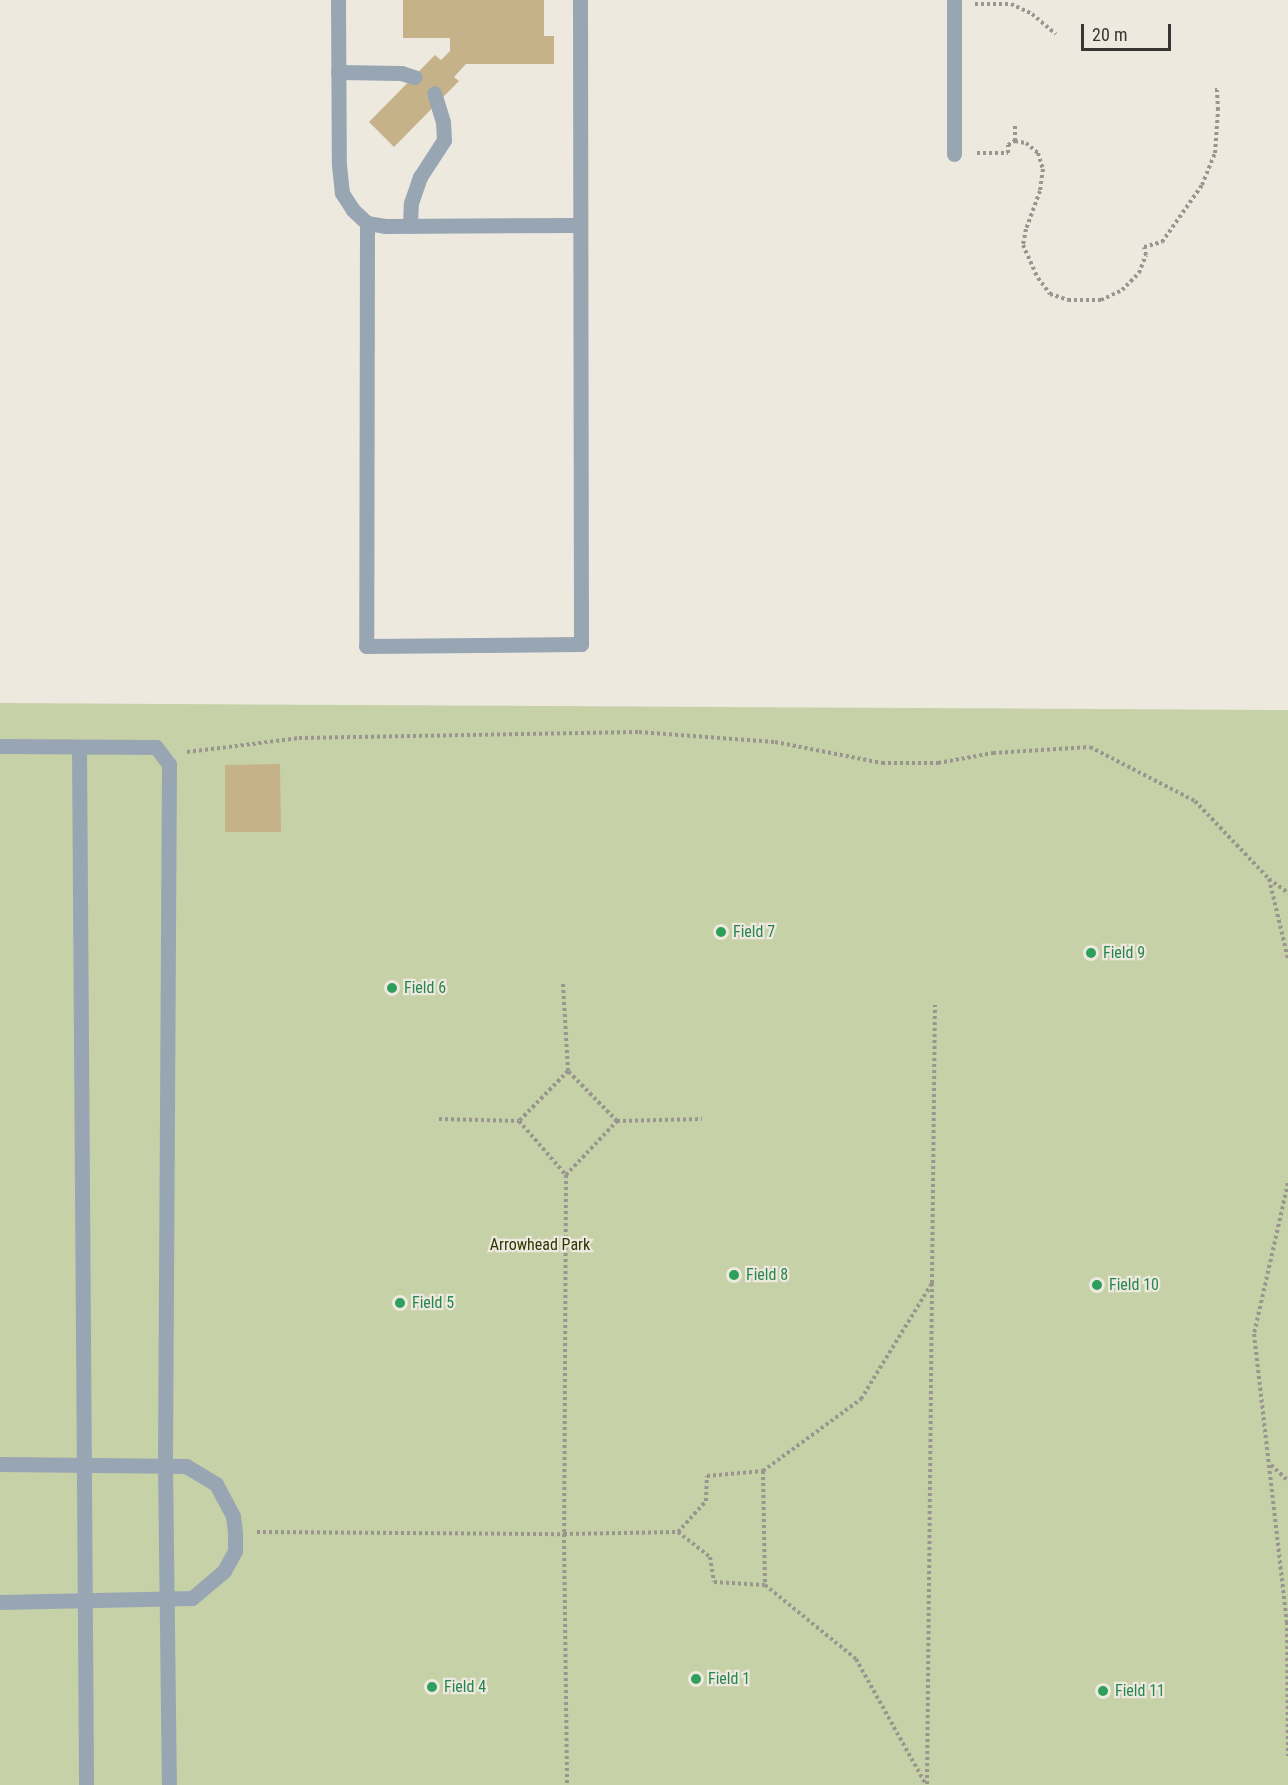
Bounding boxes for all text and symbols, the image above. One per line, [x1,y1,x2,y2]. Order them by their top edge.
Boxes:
scale bar [1084,12,1174,50]
text: 20 m [1092,24,1127,45]
place label: Field 7 [733,922,775,942]
marker: Field 7 [714,925,728,939]
place label: Field 9 [1103,943,1145,963]
marker: Field 9 [1084,946,1098,960]
place label: Field 6 [404,978,446,998]
marker: Field 6 [385,981,399,995]
park label: Arrowhead Park [490,1235,590,1255]
place label: Field 8 [746,1265,788,1285]
marker: Field 8 [727,1268,741,1282]
place label: Field 10 [1109,1275,1159,1295]
marker: Field 10 [1090,1278,1104,1292]
place label: Field 5 [412,1293,454,1313]
marker: Field 5 [393,1296,407,1310]
place label: Field 1 [708,1669,750,1689]
marker: Field 1 [689,1672,703,1686]
place label: Field 4 [444,1677,486,1697]
marker: Field 4 [425,1680,439,1694]
place label: Field 11 [1115,1681,1165,1701]
marker: Field 11 [1096,1684,1110,1698]

